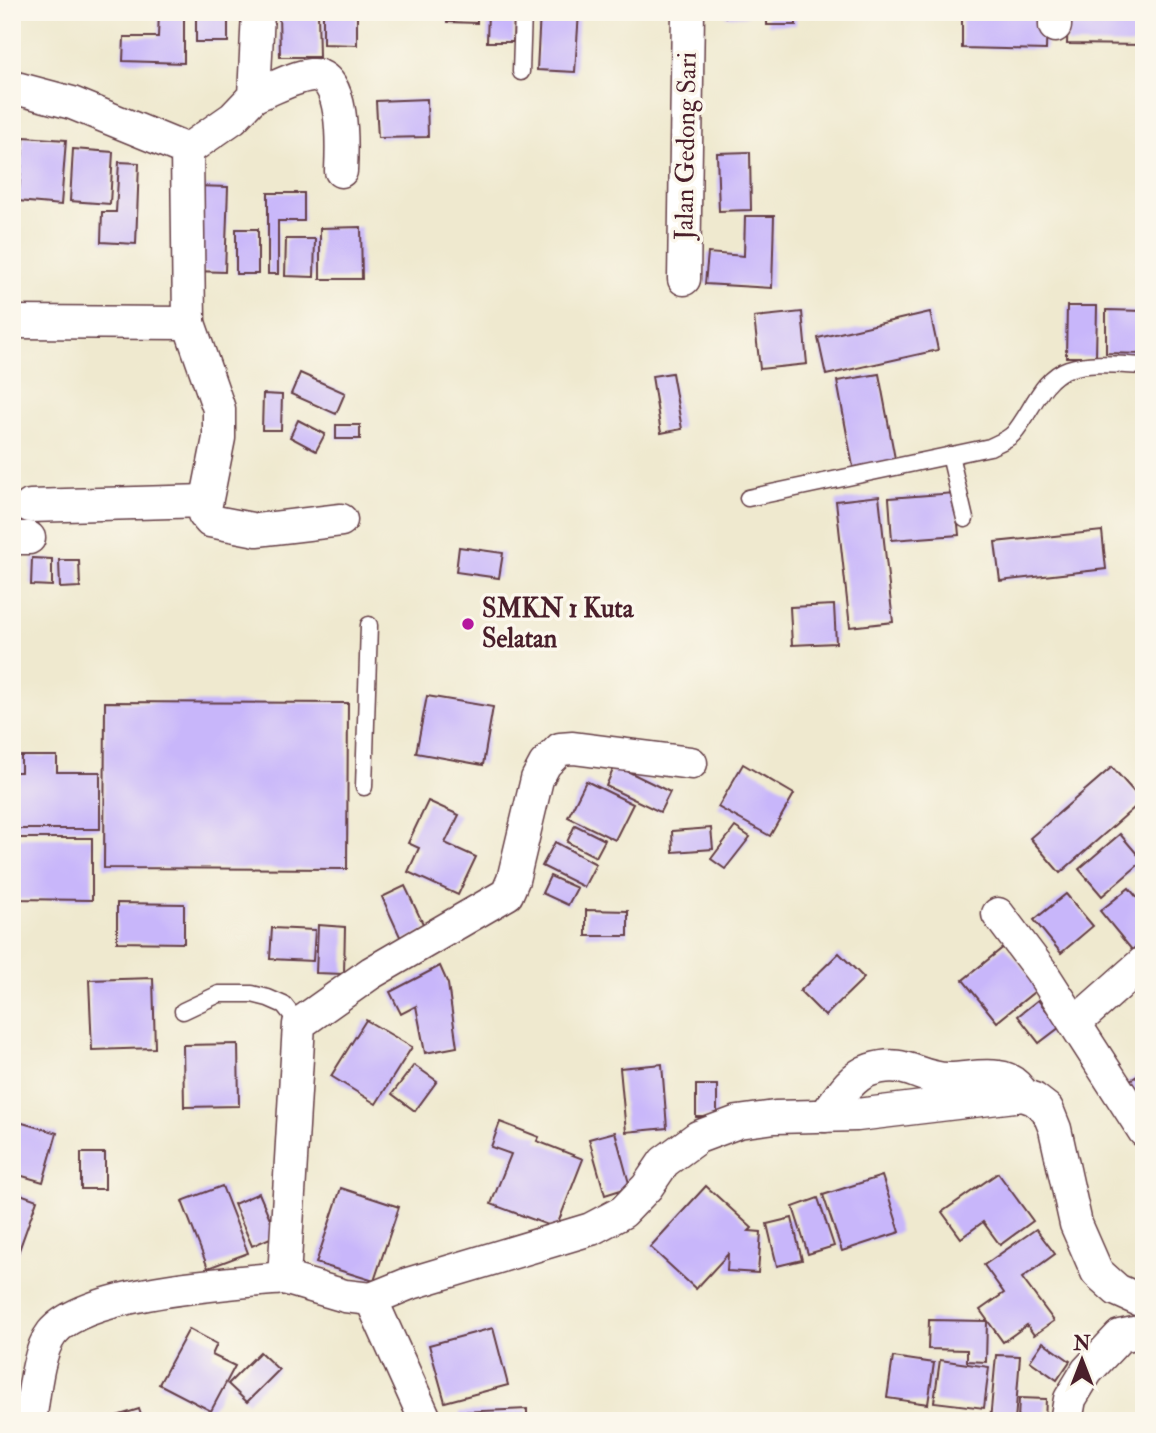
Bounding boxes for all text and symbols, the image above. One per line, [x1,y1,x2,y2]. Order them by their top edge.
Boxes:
street label: Jalan Gedong Sari [668,51,704,241]
place label: SMKN 1 Kuta Selatan [482,593,635,655]
marker: SMKN 1 Kuta Selatan [460,616,476,632]
north arrow [1048,1324,1118,1394]
text: N [1072,1332,1091,1356]

